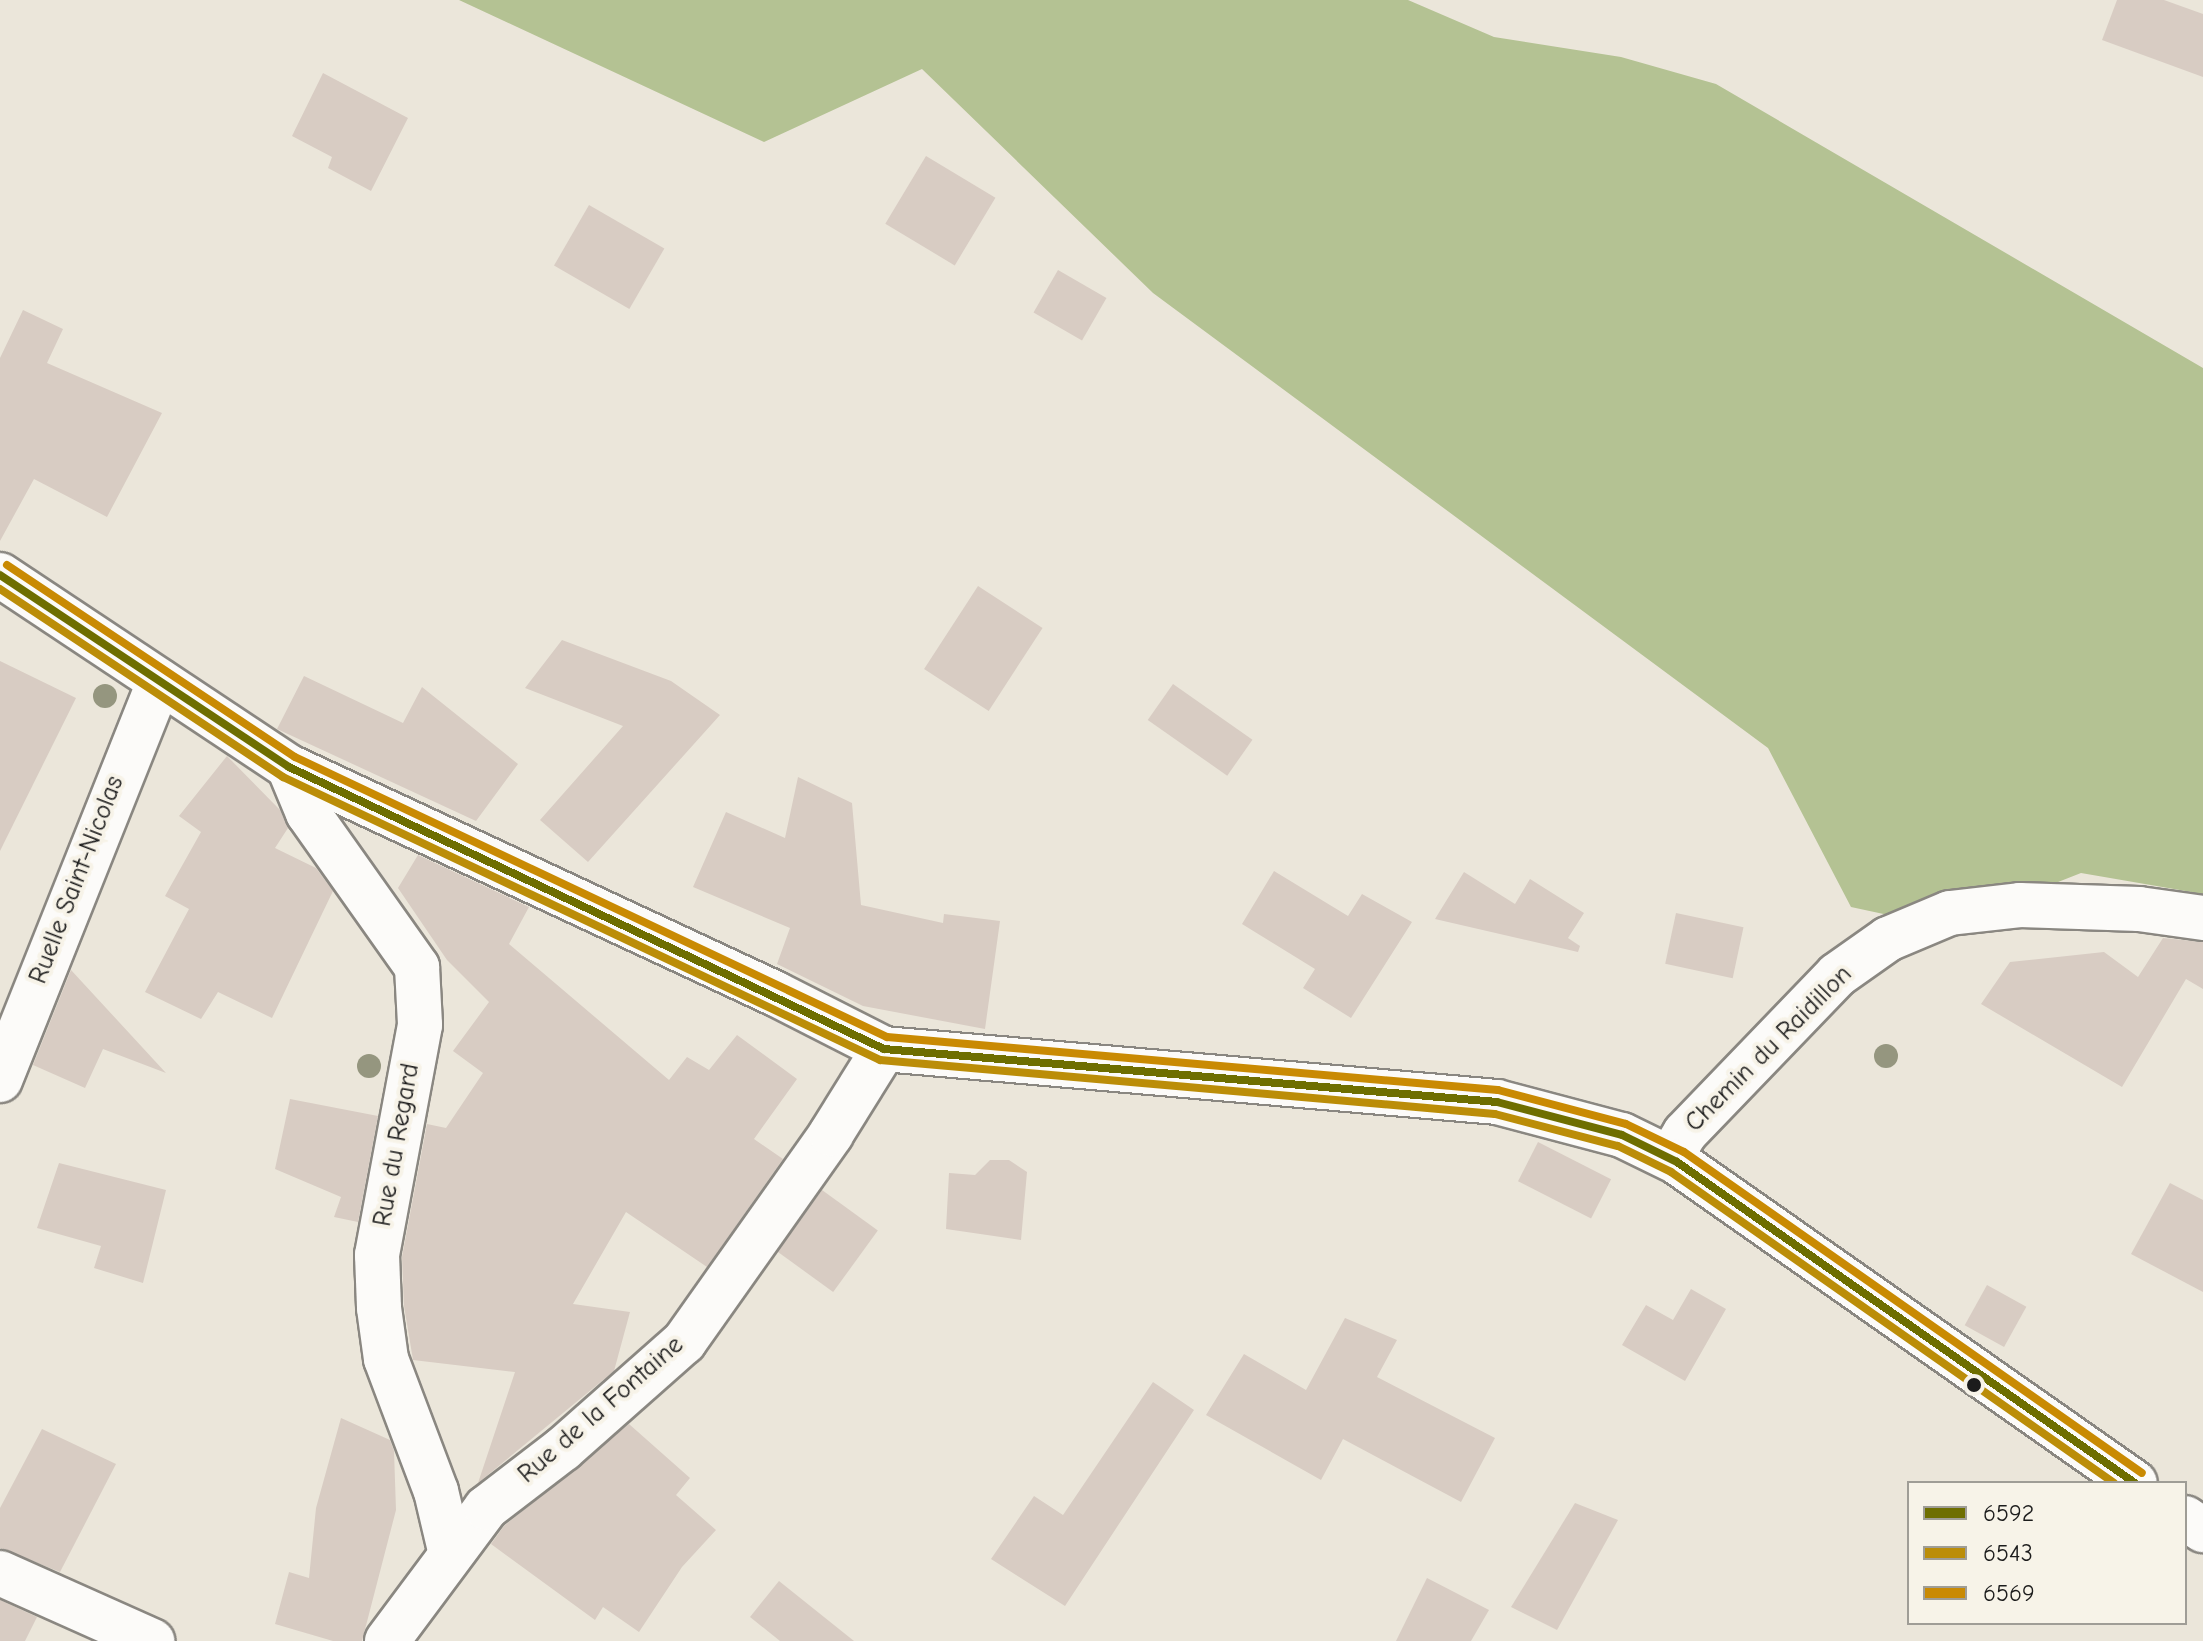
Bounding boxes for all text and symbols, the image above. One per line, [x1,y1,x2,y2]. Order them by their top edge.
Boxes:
street label: Ruelle Saint-Nicolas [23,772,131,988]
street label: Chemin du Raidillon [1679,959,1859,1139]
street label: Rue du Regard [367,1061,427,1229]
street label: Rue de la Fontaine [512,1330,690,1490]
unlabelled marker [1966,1377,1982,1393]
legend [1907,1481,2187,1625]
text: 6592 [1983,1499,2034,1527]
text: 6543 [1983,1539,2033,1567]
text: 6569 [1983,1579,2035,1607]

